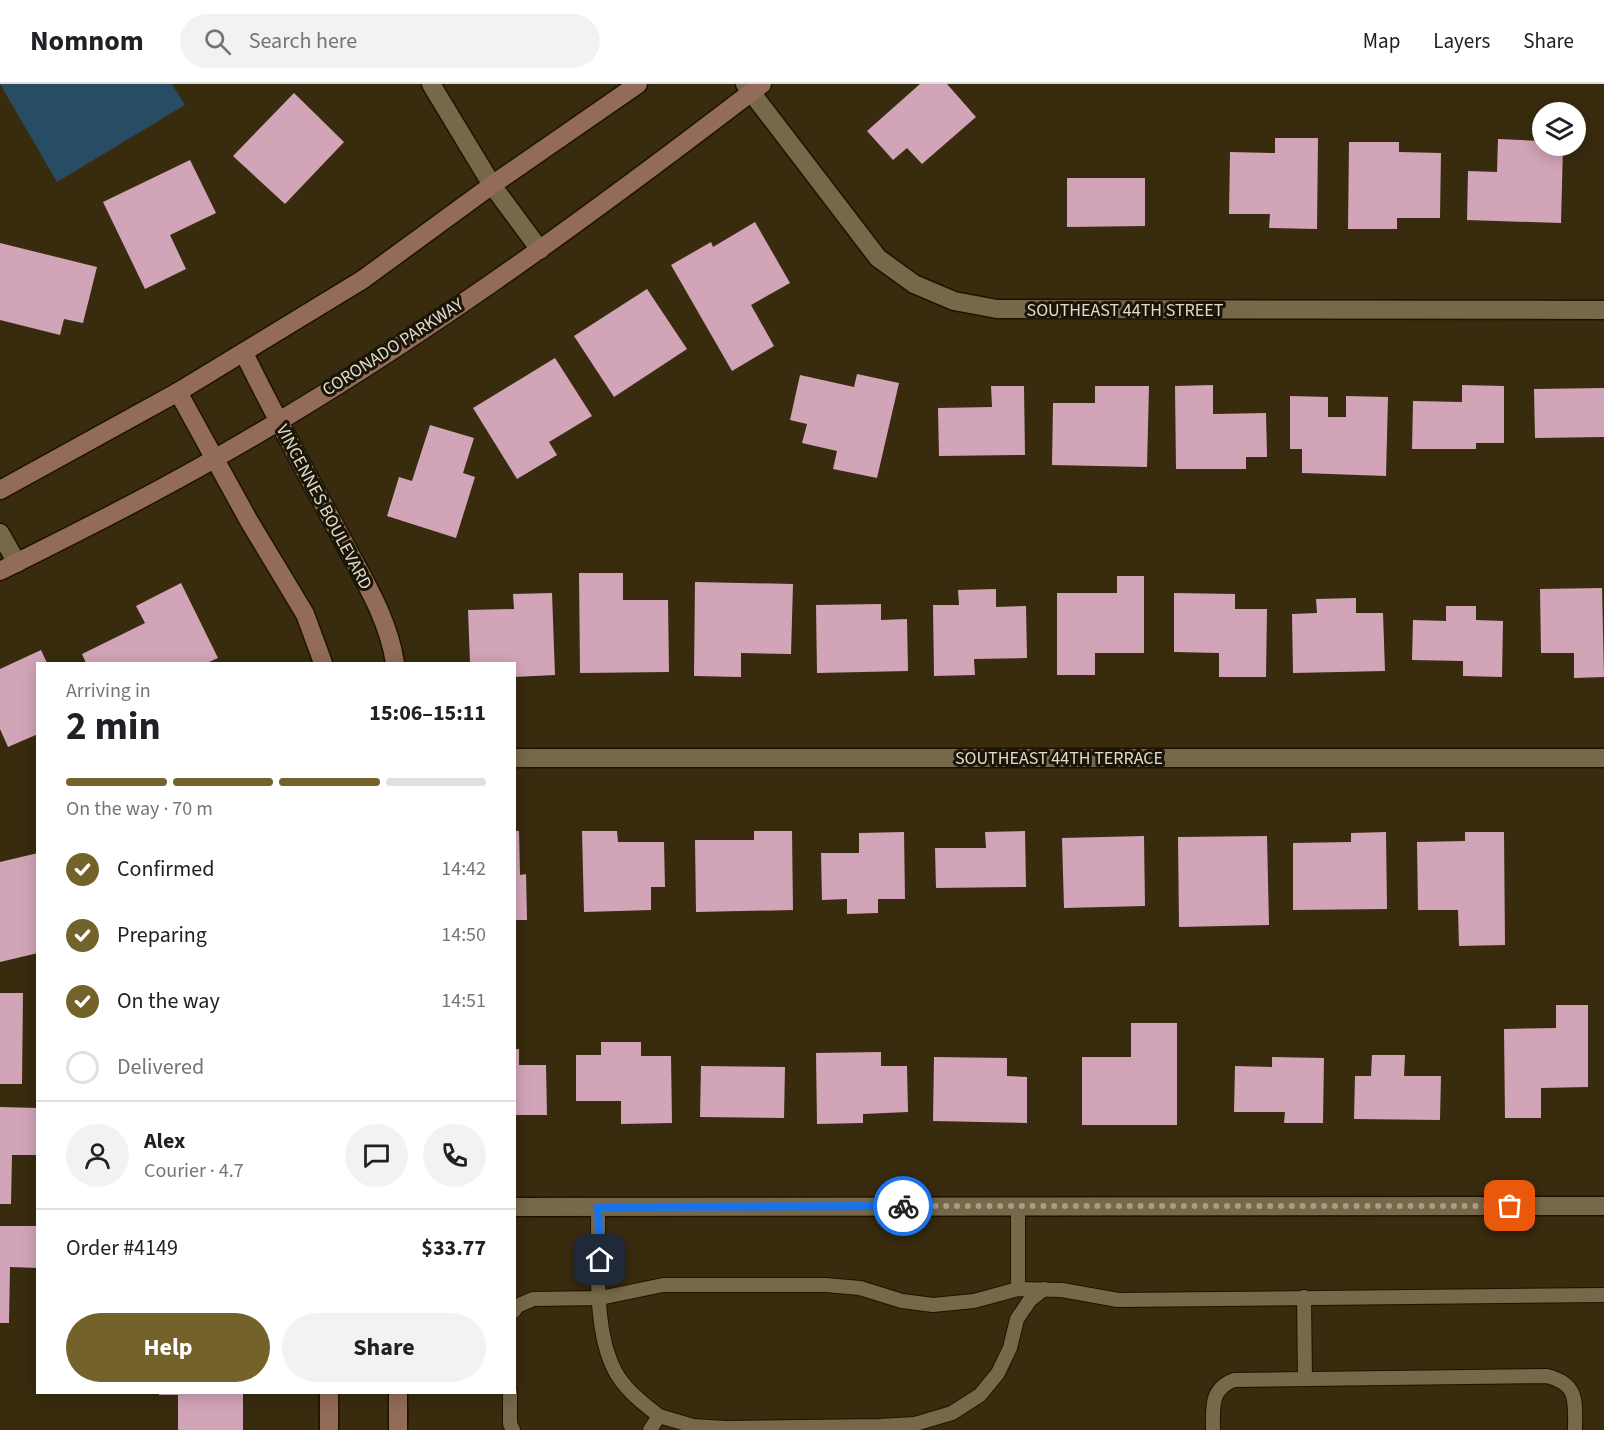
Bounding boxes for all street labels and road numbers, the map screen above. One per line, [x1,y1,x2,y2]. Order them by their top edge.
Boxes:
street label: CORONADO PARKWAY [317,292,469,402]
street label: SOUTHEAST 44TH STREET [1027,298,1224,323]
street label: VINCENNES BOULEVARD [270,420,378,594]
street label: SOUTHEAST 44TH TERRACE [955,746,1163,771]

